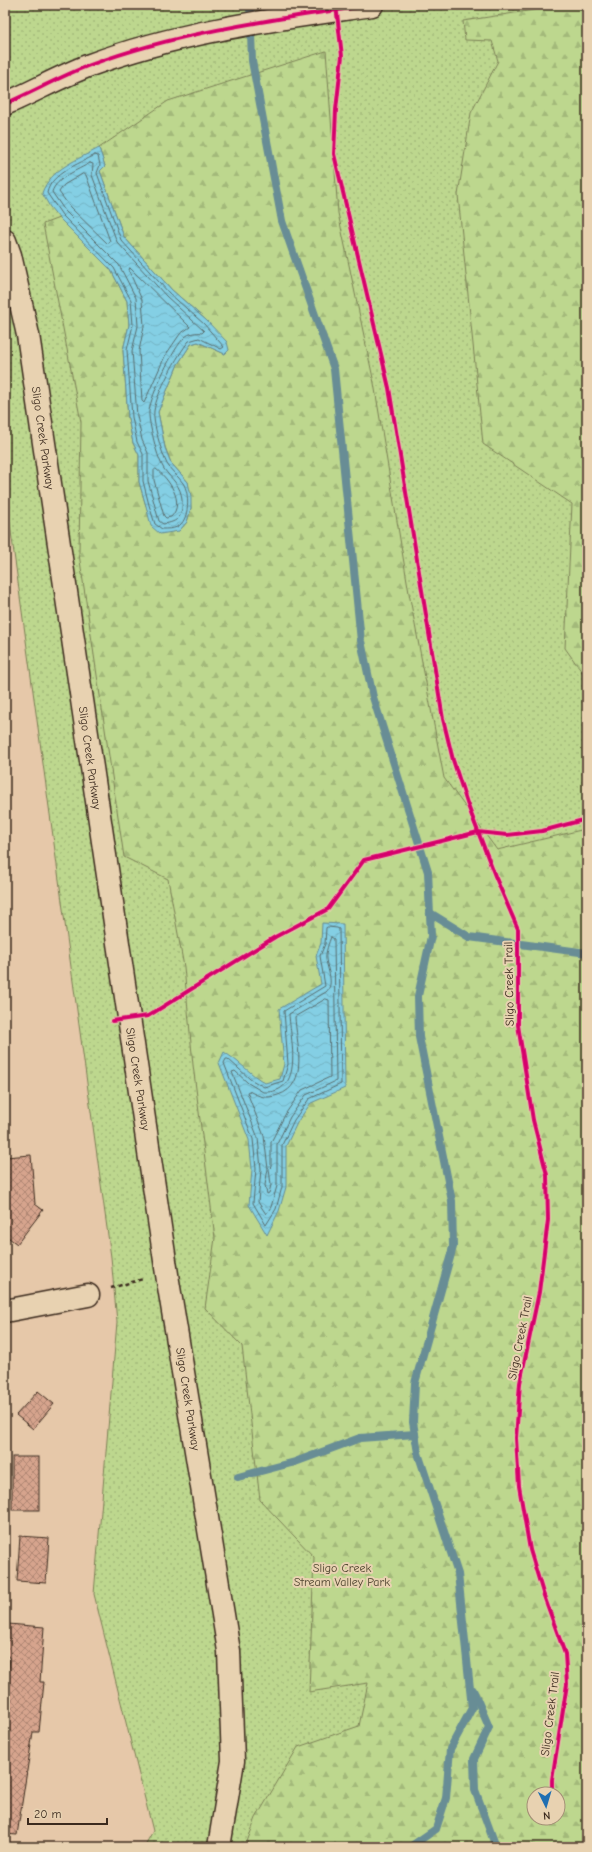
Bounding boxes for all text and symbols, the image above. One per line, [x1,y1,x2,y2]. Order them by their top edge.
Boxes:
street label: Sligo Creek Parkway [29,386,57,491]
street label: Sligo Creek Parkway [76,706,104,811]
street label: Sligo Creek Trail [501,941,517,1027]
street label: Sligo Creek Parkway [123,1027,153,1132]
street label: Sligo Creek Trail [505,1295,535,1381]
street label: Sligo Creek Parkway [173,1347,203,1452]
park label: Sligo Creek Stream Valley Park [294,1561,390,1589]
street label: Sligo Creek Trail [538,1671,562,1757]
north arrow [526,1786,566,1826]
scale bar [28,1800,107,1826]
text: 20 m [34,1807,62,1821]
text: N [543,1809,551,1822]

